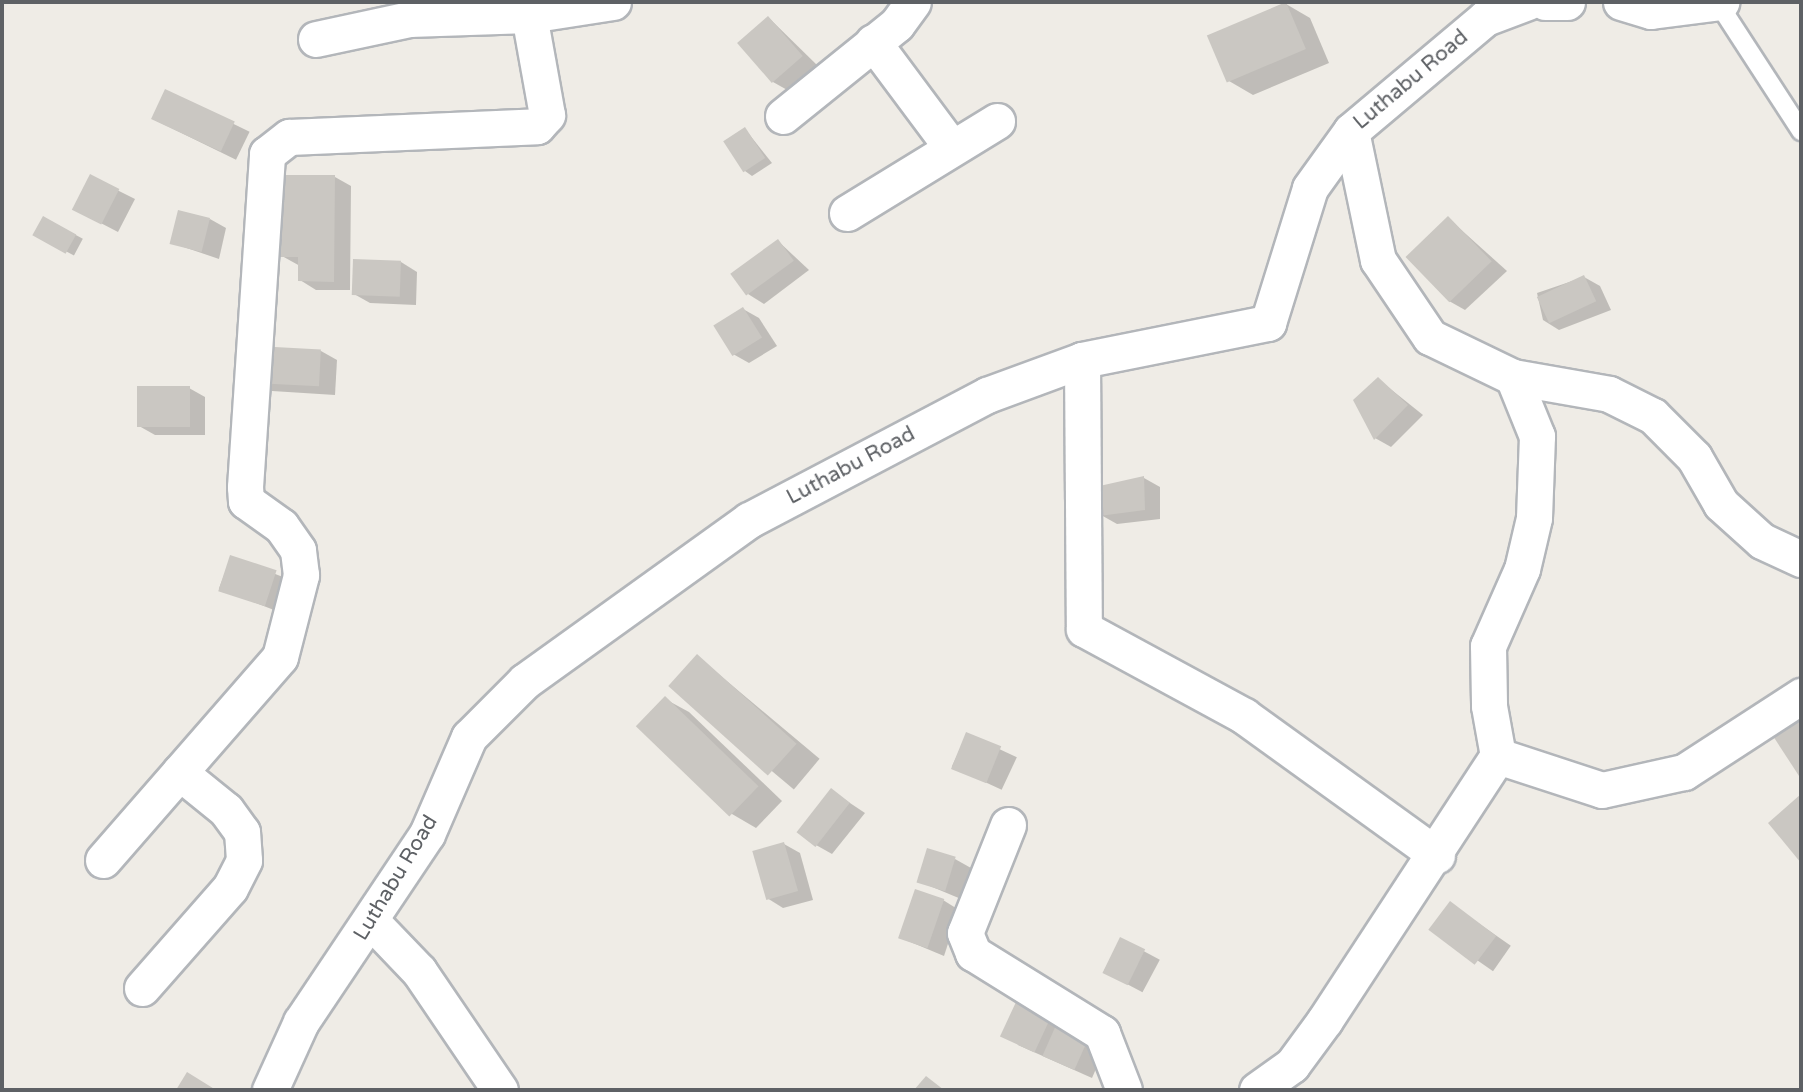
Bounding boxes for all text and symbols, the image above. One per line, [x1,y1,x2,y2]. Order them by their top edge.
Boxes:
street label: Luthabu Road [1349,25,1473,135]
street label: Luthabu Road [782,422,920,510]
street label: Luthabu Road [349,811,443,945]

